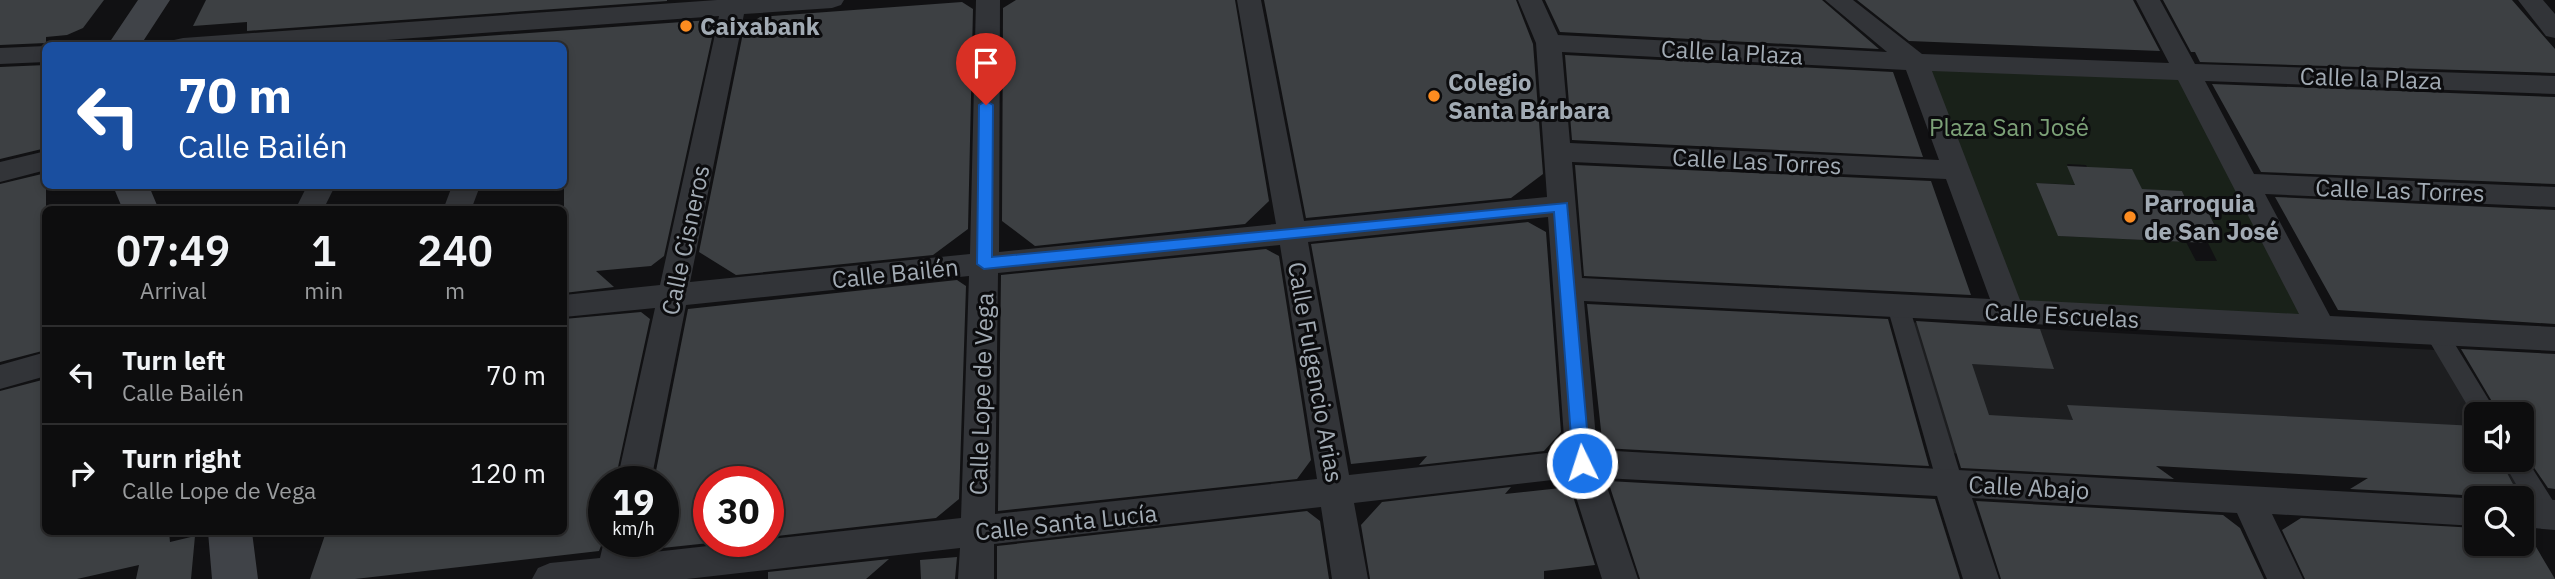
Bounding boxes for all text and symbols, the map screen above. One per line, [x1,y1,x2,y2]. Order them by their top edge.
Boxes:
place label: Caixabank [700,10,820,42]
marker: Caixabank [678,18,694,34]
street label: Calle la Plaza [1660,32,1804,72]
pin [956,33,1016,105]
icon: arrive [967,44,1005,82]
street label: Calle la Plaza [2299,60,2443,96]
text: 70 m [178,63,292,126]
place label: Colegio Santa Bárbara [1448,66,1610,126]
icon: left [63,70,154,161]
marker: Colegio Santa Bárbara [1426,88,1442,104]
park label: Plaza San José [1929,111,2089,143]
text: Calle Bailén [178,125,348,167]
street label: Calle Las Torres [1671,141,1843,181]
street label: Calle Cisneros [653,162,717,318]
street label: Calle Las Torres [2315,171,2485,209]
place label: Parroquia de San José [2144,187,2279,247]
marker: Parroquia de San José [2122,209,2138,225]
text: 07:49 [116,223,230,278]
text: 1 [311,223,336,278]
text: 240 [417,223,493,278]
street label: Calle Bailén [830,250,960,296]
street label: Calle Fulgencio Arias [1281,259,1351,485]
text: Arrival [140,275,207,305]
text: min [304,275,343,305]
text: m [445,275,465,305]
street label: Calle Lope de Vega [961,292,1001,496]
street label: Calle Escuelas [1984,295,2140,335]
text: Turn left [122,343,225,377]
icon: left [63,356,101,394]
text: 70 m [486,358,546,392]
text: Calle Bailén [122,377,244,407]
map controls [2464,402,2534,556]
button: sound [2464,402,2534,472]
position arrow [1545,426,1619,500]
text: Turn right [122,441,241,475]
icon: right [63,454,101,492]
text: 120 m [470,456,546,490]
speed limit sign: 30 [693,466,784,557]
street label: Calle Abajo [1968,468,2090,506]
text: Calle Lope de Vega [122,475,316,505]
text: 19 [612,479,655,525]
button: search [2464,486,2534,556]
street label: Calle Santa Lucía [973,496,1159,547]
text: km/h [612,517,655,540]

